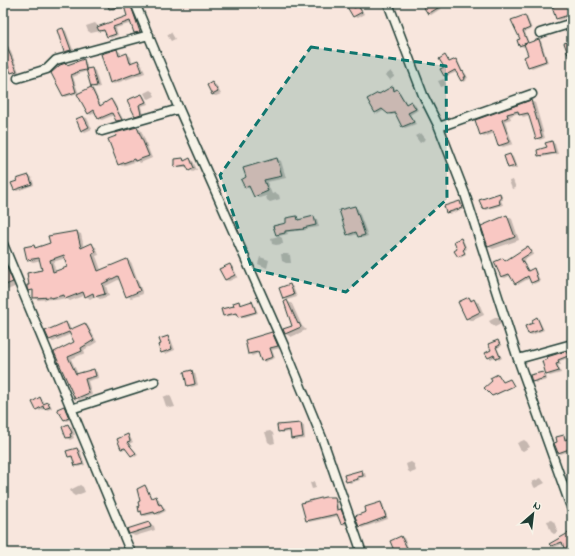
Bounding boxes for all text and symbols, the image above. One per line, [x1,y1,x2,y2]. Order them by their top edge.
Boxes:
north arrow [513,494,553,534]
text: N [530,497,544,515]

